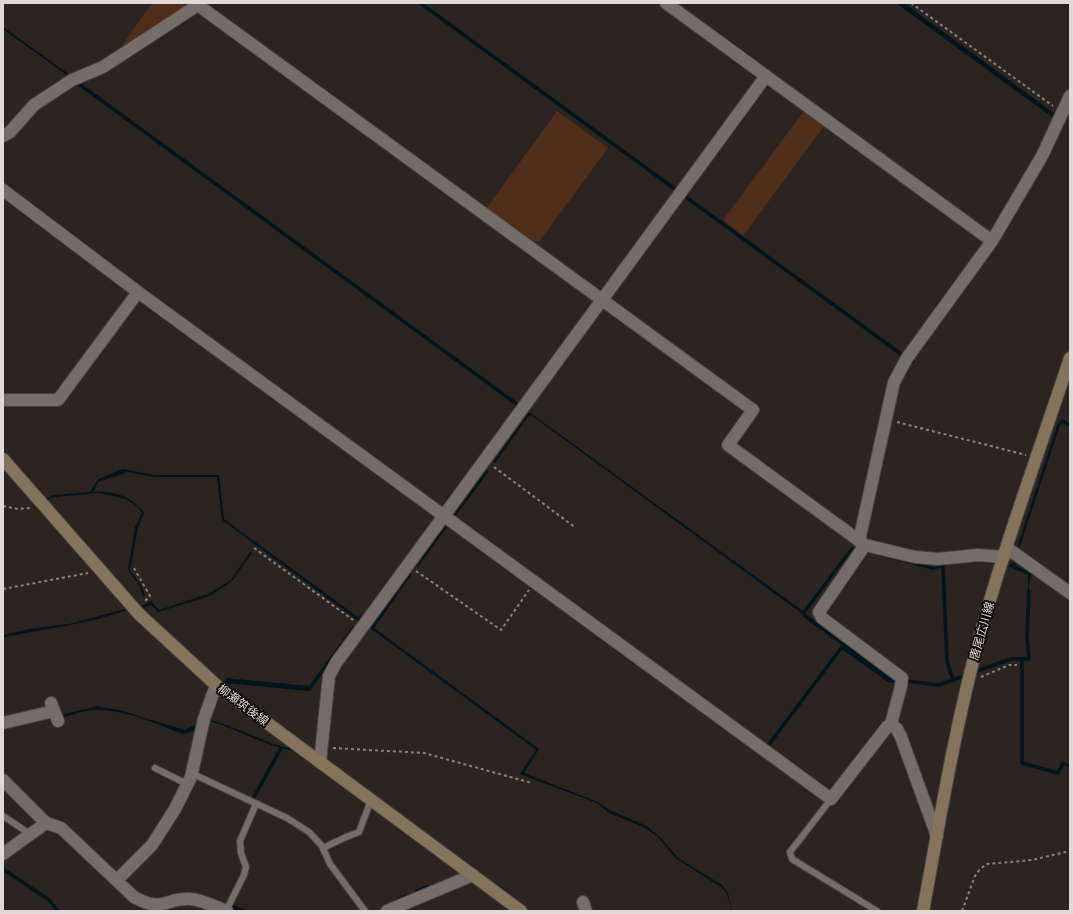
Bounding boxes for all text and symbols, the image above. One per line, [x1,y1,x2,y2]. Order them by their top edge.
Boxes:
street label: 唐尾広川線 [965,600,999,662]
street label: 柳瀬筑後線 [214,680,272,730]

